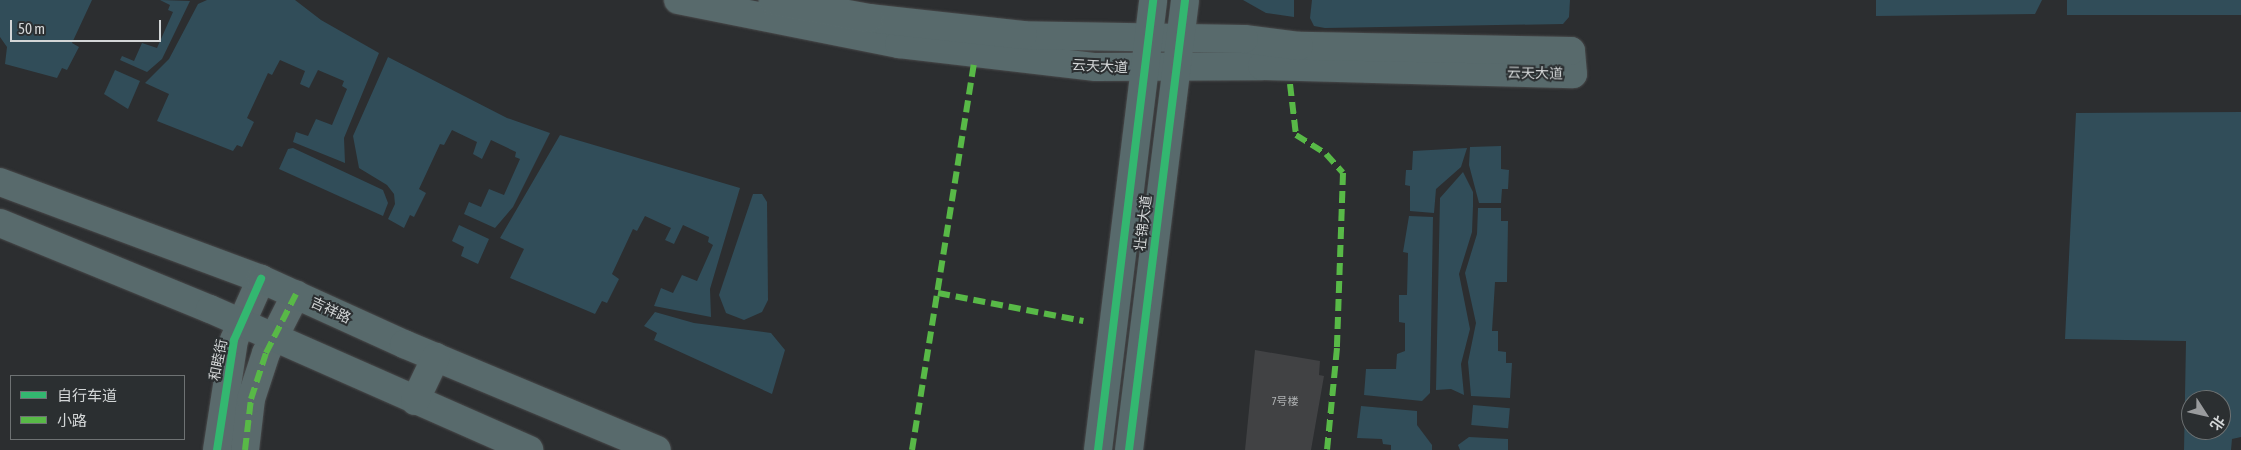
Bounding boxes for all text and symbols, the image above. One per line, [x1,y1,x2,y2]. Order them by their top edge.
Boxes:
scale bar [12,10,164,42]
text: 50 m [18,20,45,37]
street label: 云天大道 [1072,56,1128,76]
street label: 云天大道 [1507,64,1563,82]
street label: 壮锦大道 [1131,194,1155,252]
street label: 吉祥路 [308,294,354,326]
street label: 和睦街 [206,338,230,382]
legend [10,375,185,440]
text: 自行车道 [57,387,117,404]
north arrow [2181,390,2231,440]
house number: 7号楼 [1271,394,1299,408]
text: 小路 [57,412,87,429]
text: 北 [2207,413,2228,433]

